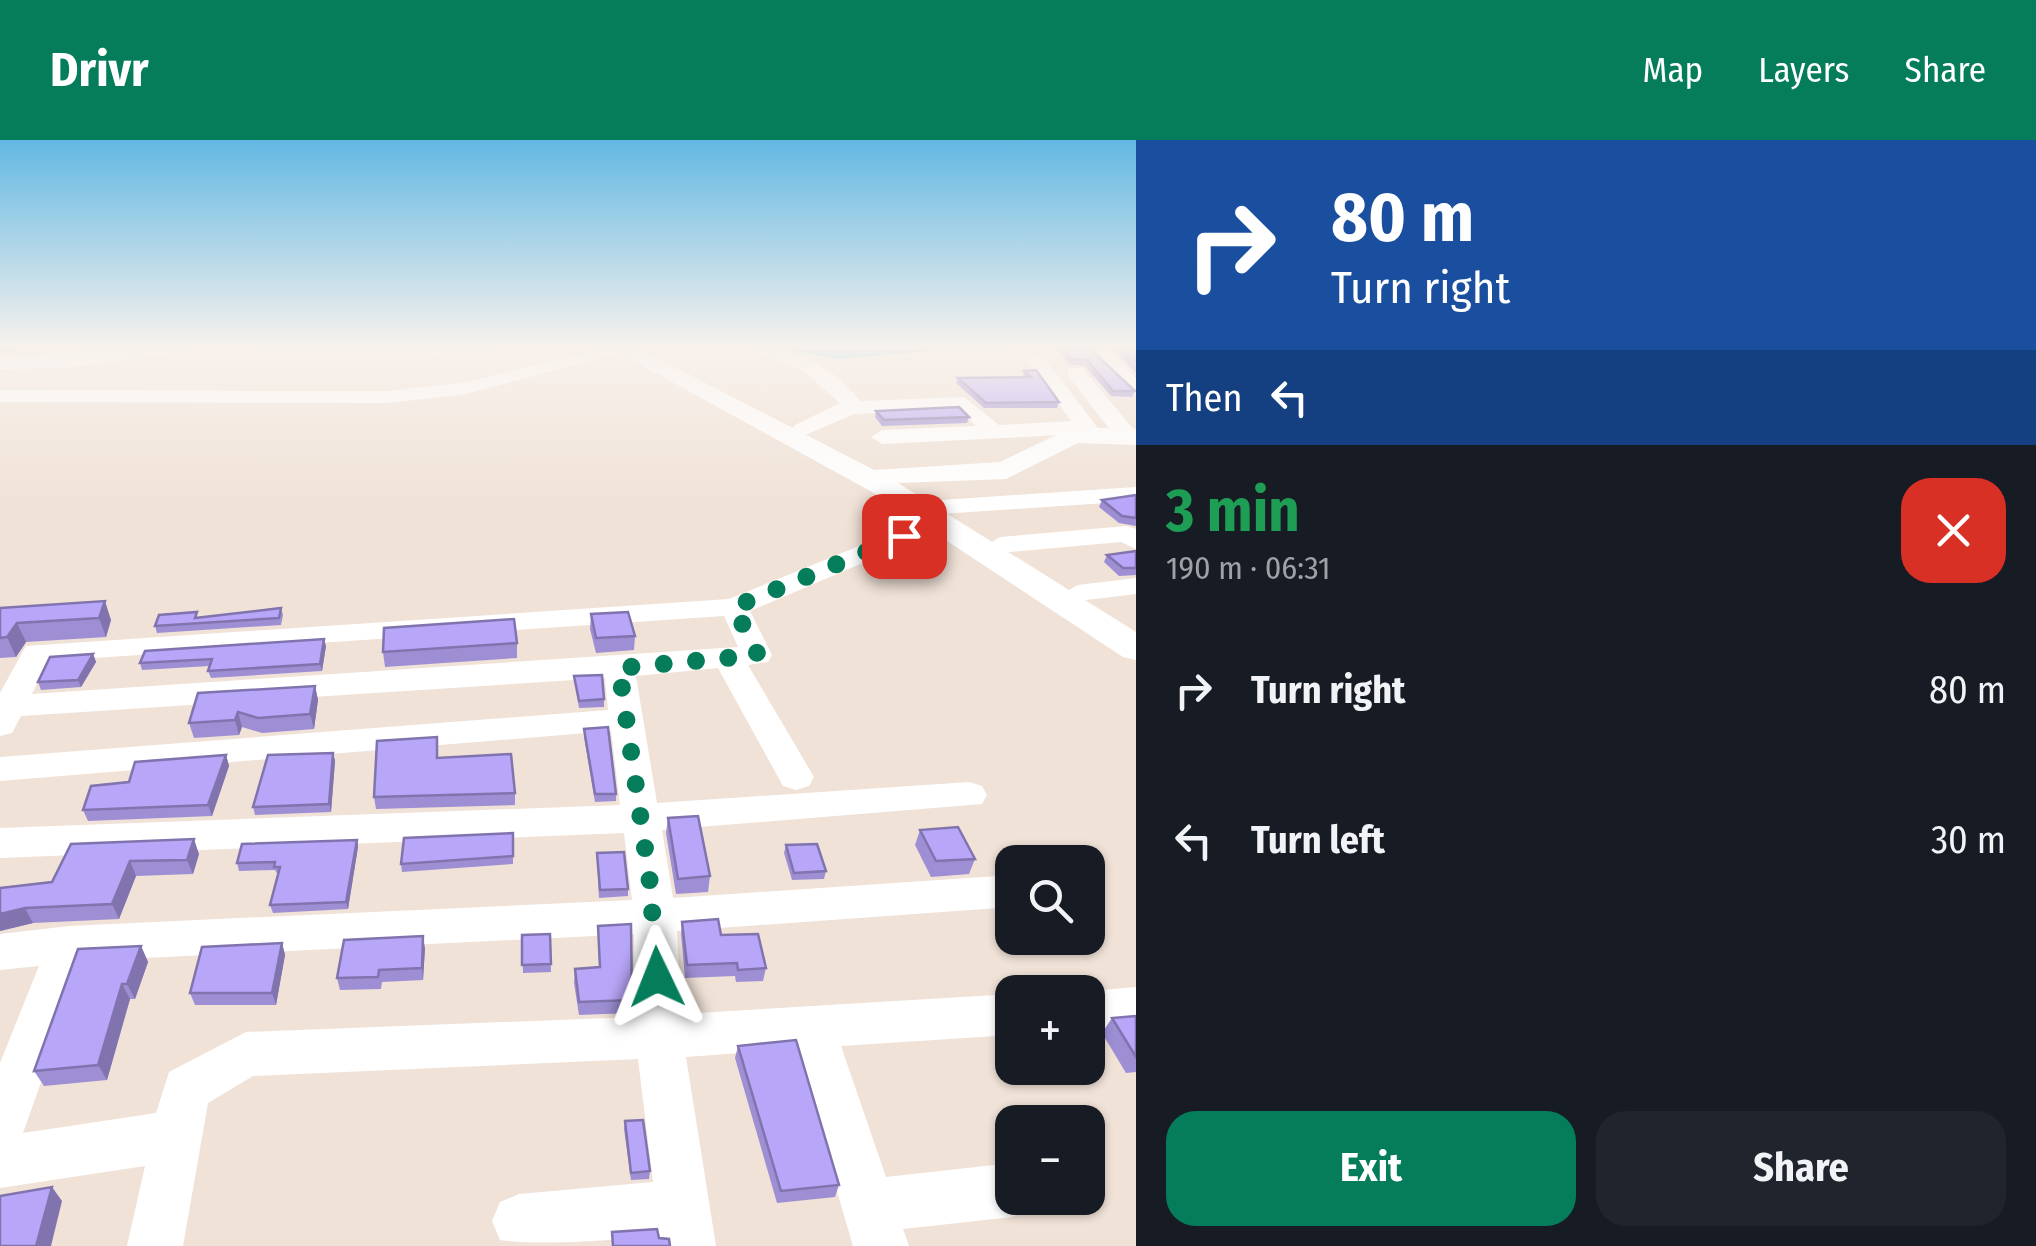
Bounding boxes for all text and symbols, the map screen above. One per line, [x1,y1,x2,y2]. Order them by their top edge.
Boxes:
text: Drivr [50,41,149,99]
text: Map [1643,49,1703,91]
text: Layers [1758,49,1850,91]
text: Share [1905,49,1986,91]
text: 80 m [1331,176,1474,260]
icon: right [1166,180,1296,310]
text: Turn right [1331,261,1510,315]
icon: left [1262,370,1317,425]
text: Then [1166,375,1242,421]
text: 3 min [1166,475,1300,547]
button: close [1901,478,2006,583]
pin [862,494,947,579]
icon: arrive [877,509,932,564]
text: 190 m · 06:31 [1166,549,1330,587]
icon: right [1166,663,1221,718]
text: Turn right [1251,667,1405,713]
text: 80 m [1929,667,2006,713]
icon: left [1166,813,1221,868]
text: Turn left [1251,817,1385,863]
text: 30 m [1931,817,2006,863]
map controls [995,845,1105,1215]
button: search [995,845,1105,955]
position arrow [605,925,709,1029]
button: + [995,975,1105,1085]
button: − [995,1105,1105,1215]
button: Exit [1166,1111,1576,1226]
button: Share [1596,1111,2006,1226]

